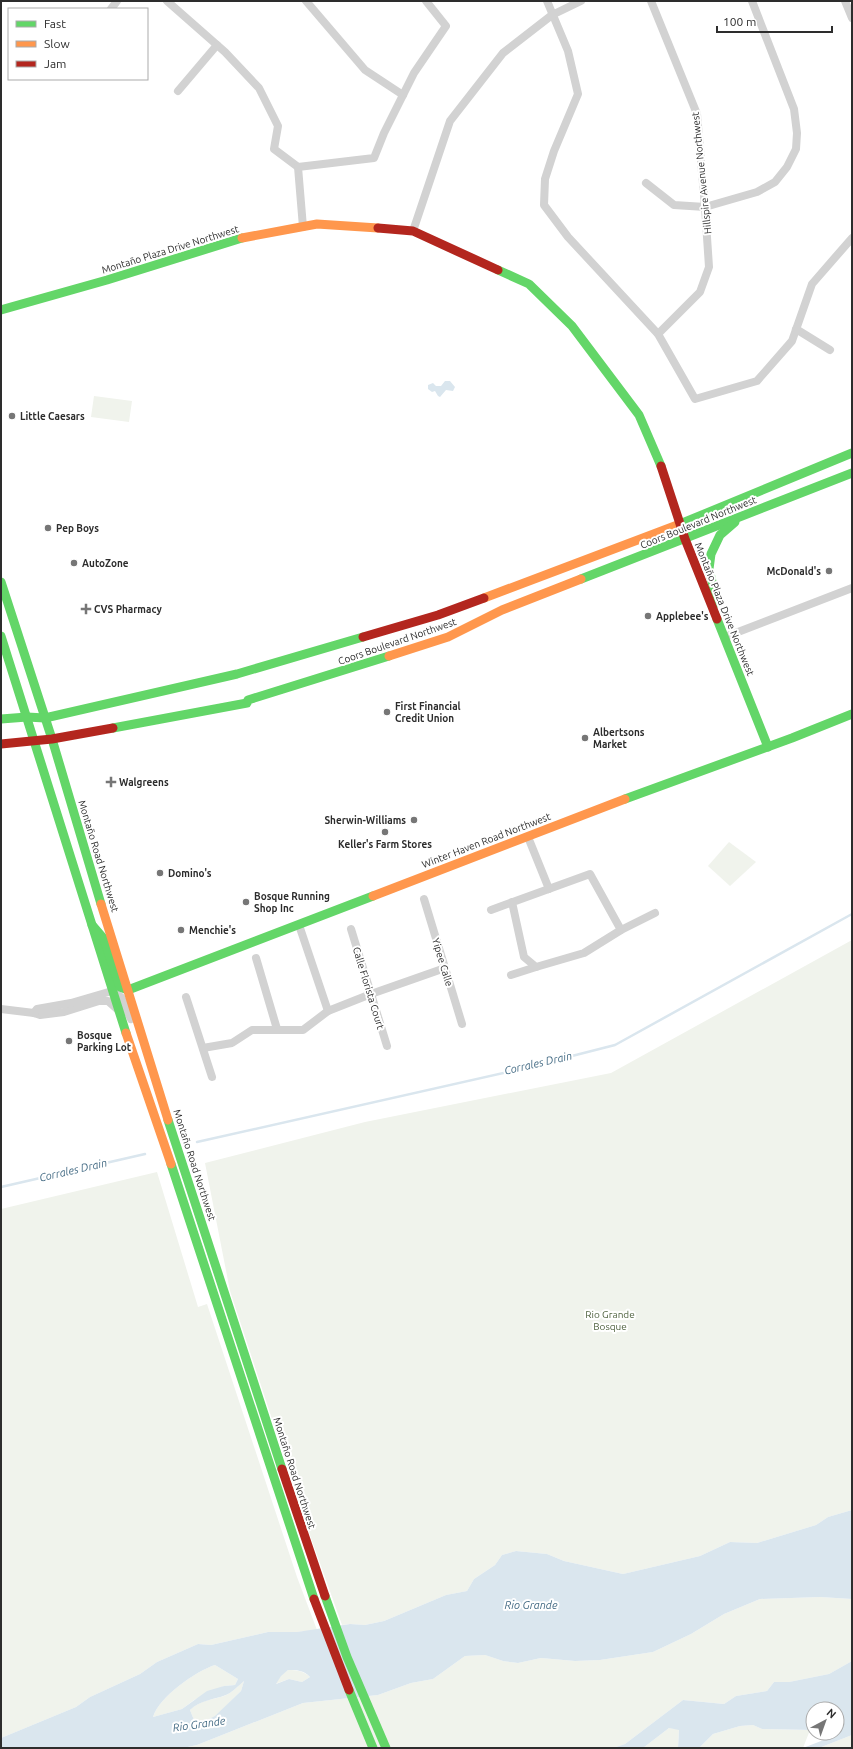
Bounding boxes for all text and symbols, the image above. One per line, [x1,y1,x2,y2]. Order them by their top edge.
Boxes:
legend [8,8,148,80]
scale bar [717,8,832,34]
text: 100 m [723,15,756,28]
text: Fast [44,17,66,30]
text: Slow [44,37,70,50]
text: Jam [44,57,66,70]
street label: Hillspire Avenue Northwest [690,111,713,235]
street label: Montaño Plaza Drive Northwest [100,223,240,276]
marker: Little Caesars [7,411,17,421]
place label: Little Caesars [20,411,85,422]
street label: Coors Boulevard Northwest [639,494,758,551]
marker: Pep Boys [43,523,53,533]
place label: Pep Boys [56,523,99,534]
street label: Montaño Plaza Drive Northwest [693,541,756,678]
marker: AutoZone [69,558,79,568]
place label: AutoZone [82,558,129,569]
place label: McDonald's [766,566,821,577]
marker: McDonald's [824,566,834,576]
marker: CVS Pharmacy [81,604,91,614]
place label: CVS Pharmacy [94,604,162,615]
marker: Applebee's [643,611,653,621]
place label: Applebee's [656,611,709,622]
street label: Coors Boulevard Northwest [337,616,458,667]
place label: First Financial Credit Union [395,701,461,724]
marker: First Financial Credit Union [382,707,392,717]
place label: Albertsons Market [593,727,645,750]
marker: Albertsons Market [580,733,590,743]
marker: Walgreens [106,777,116,787]
place label: Walgreens [119,777,169,788]
street label: Montaño Road Northwest [76,799,121,913]
street label: Winter Haven Road Northwest [420,811,552,870]
place label: Sherwin-Williams [324,815,406,826]
marker: Sherwin-Williams [409,815,419,825]
marker: Keller's Farm Stores [380,827,390,837]
place label: Keller's Farm Stores [338,839,432,850]
marker: Domino's [155,868,165,878]
place label: Domino's [168,868,212,879]
place label: Bosque Running Shop Inc [254,891,330,914]
marker: Bosque Running Shop Inc [241,897,251,907]
marker: Menchie's [176,925,186,935]
place label: Menchie's [189,925,236,936]
street label: Yipee Calle [430,937,455,988]
street label: Calle Florista Court [351,946,386,1031]
place label: Bosque Parking Lot [77,1030,132,1053]
marker: Bosque Parking Lot [64,1036,74,1046]
water label: Corrales Drain [503,1049,573,1077]
street label: Montaño Road Northwest [171,1108,218,1222]
water label: Corrales Drain [38,1156,108,1184]
park label: Rio Grande Bosque [585,1309,635,1332]
street label: Montaño Road Northwest [271,1416,318,1530]
water label: Rio Grande [504,1599,558,1611]
north arrow [805,1701,845,1741]
text: N [825,1706,839,1721]
water label: Rio Grande [172,1714,227,1734]

